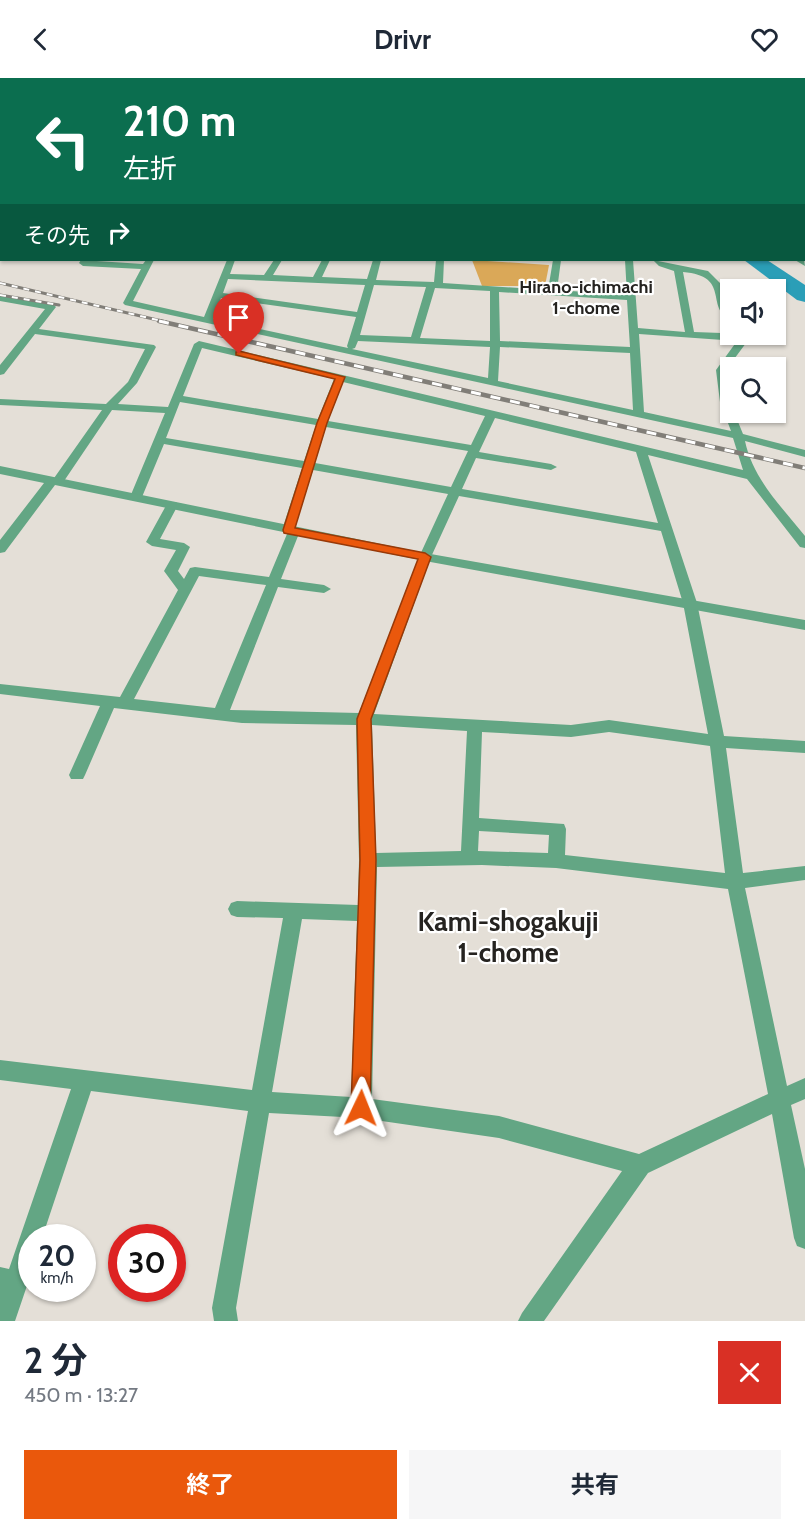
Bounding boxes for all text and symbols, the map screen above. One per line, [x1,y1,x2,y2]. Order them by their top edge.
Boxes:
icon: back [24,23,57,56]
text: Drivr [374,23,431,56]
icon: heart [748,23,781,56]
text: 210 m [123,95,236,147]
icon: left [24,102,102,180]
text: 左折 [123,152,177,185]
icon: right [102,216,135,249]
text: その先 [24,222,90,249]
district label: Hirano-ichimachi 1-chome [519,276,653,319]
map controls [720,279,786,423]
button: sound [720,279,786,345]
pin [213,292,264,354]
icon: arrive [222,301,255,334]
button: search [720,357,786,423]
district label: Kami-shogakuji 1-chome [417,905,599,969]
position arrow [329,1076,393,1140]
speed limit sign: 30 [108,1224,186,1302]
text: 20 [38,1237,76,1274]
text: km/h [41,1269,73,1287]
text: 2 分 [24,1338,87,1382]
button: close [718,1341,781,1404]
text: 450 m · 13:27 [24,1383,138,1407]
button: 終了 [24,1450,397,1519]
button: 共有 [409,1450,781,1519]

